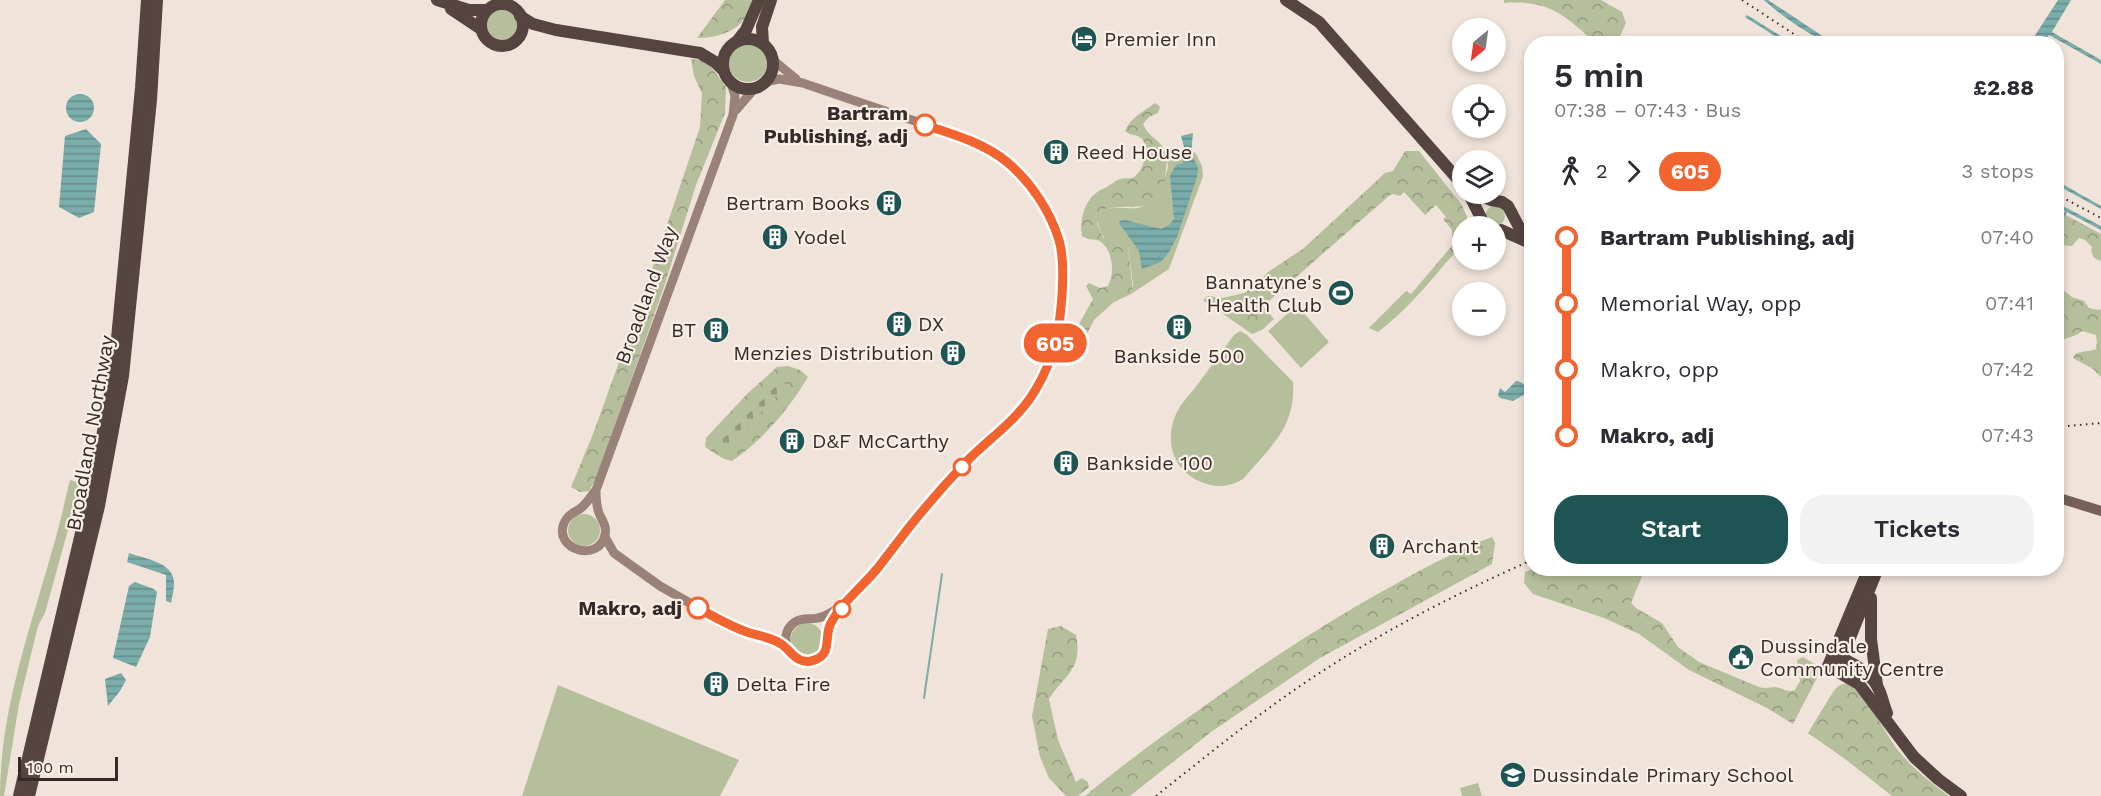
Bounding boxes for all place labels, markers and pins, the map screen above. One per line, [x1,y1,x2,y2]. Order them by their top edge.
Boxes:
hotel icon: Premier Inn [1069,24,1099,54]
place label: Premier Inn [1104,27,1217,51]
place label: Bartram Publishing, adj [763,101,908,148]
marker: Bartram Publishing, adj [914,114,936,136]
building icon: Reed House [1041,137,1071,167]
place label: Reed House [1076,140,1192,164]
building icon: Bertram Books [874,188,904,218]
place label: Bertram Books [726,191,870,215]
building icon: Yodel [760,222,790,252]
place label: Yodel [794,225,846,249]
place label: Bannatyne's Health Club [1205,270,1322,317]
sports icon: Bannatyne's Health Club [1326,278,1356,308]
building icon: DX [884,309,914,339]
place label: DX [918,312,944,336]
building icon: Bankside 500 [1164,312,1194,342]
building icon: BT [701,315,731,345]
place label: BT [671,318,696,342]
building icon: Menzies Distribution [938,338,968,368]
place label: Menzies Distribution [733,341,934,365]
place label: Bankside 500 [1113,344,1245,368]
building icon: D&F McCarthy [777,426,807,456]
place label: D&F McCarthy [812,429,950,453]
building icon: Bankside 100 [1051,448,1081,478]
place label: Bankside 100 [1086,451,1213,475]
unlabelled marker [953,458,971,476]
building icon: Archant [1367,531,1397,561]
place label: Archant [1402,534,1479,558]
place label: Makro, adj [578,596,682,620]
marker: Makro, adj [687,597,709,619]
unlabelled marker [833,600,851,618]
place label: Dussindale Community Centre [1760,634,1944,681]
public building icon: Dussindale Community Centre [1726,642,1756,672]
building icon: Delta Fire [701,669,731,699]
place label: Delta Fire [736,672,831,696]
school or university icon: Dussindale Primary School [1498,760,1528,790]
place label: Dussindale Primary School [1532,763,1793,787]

